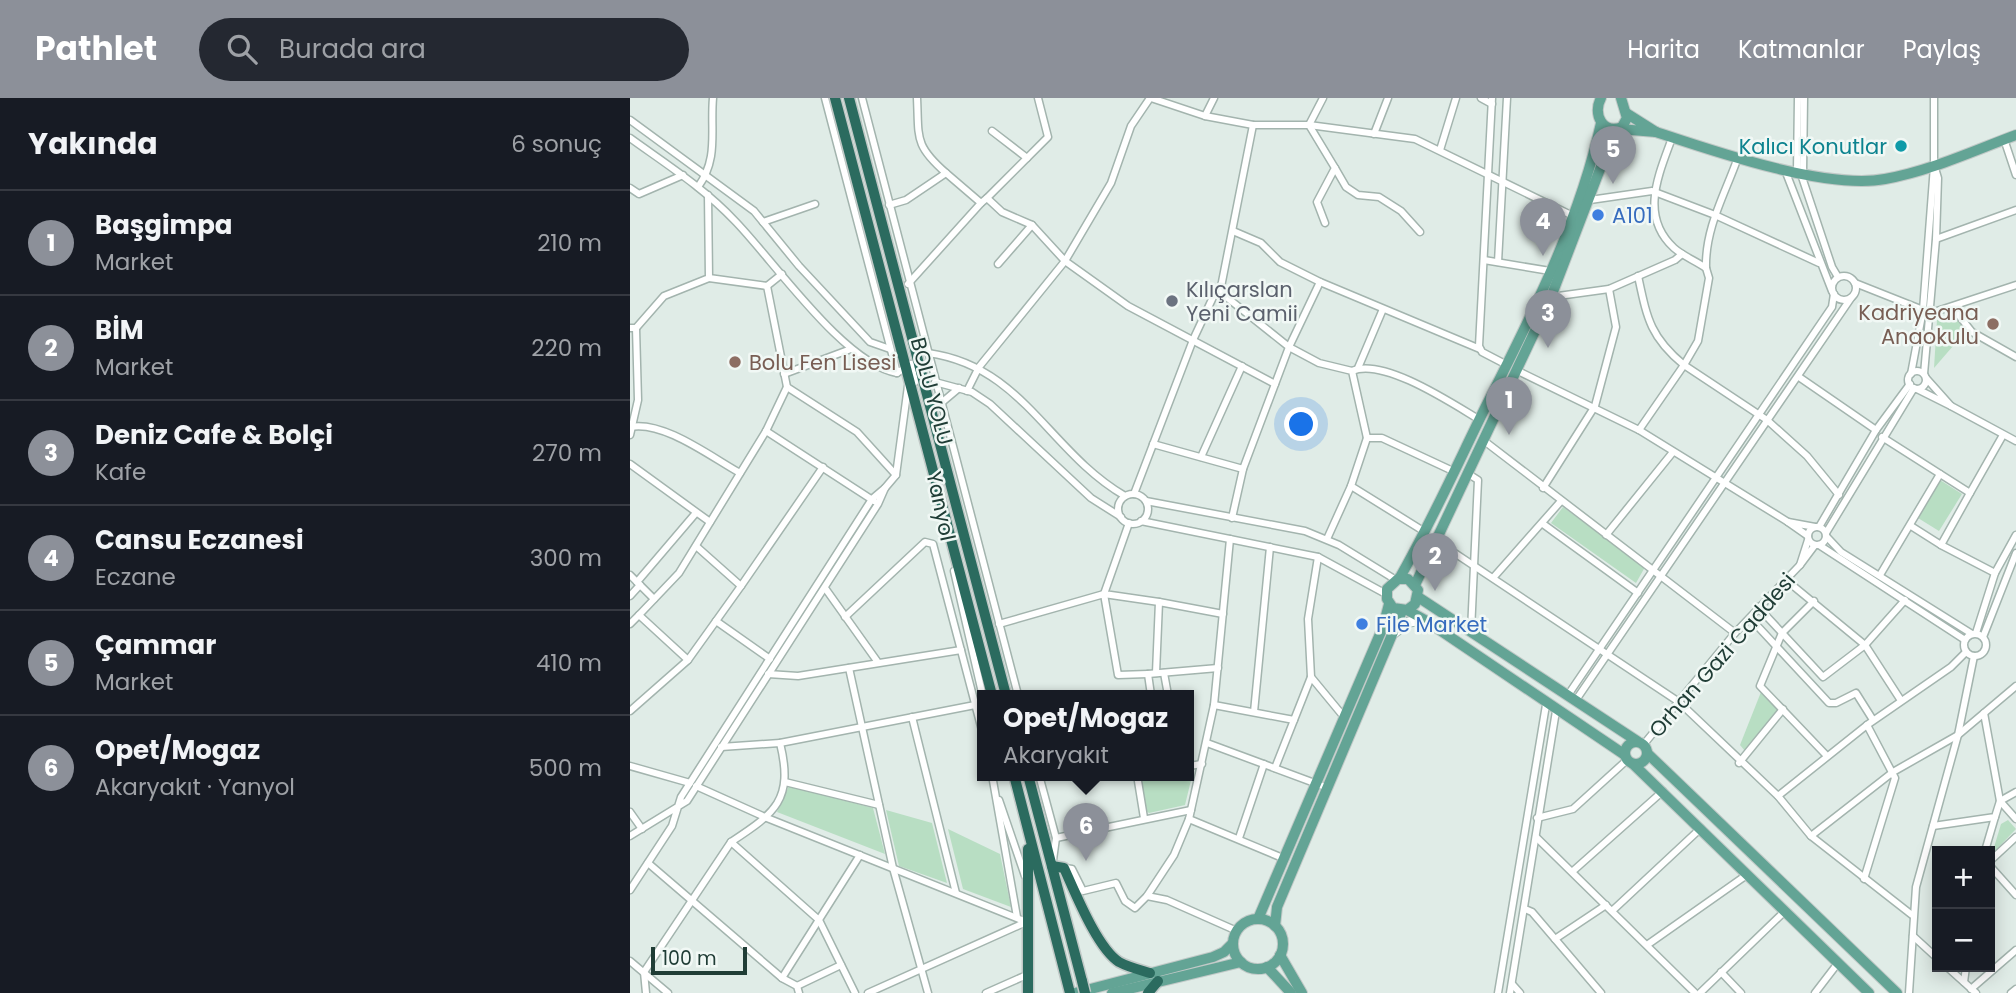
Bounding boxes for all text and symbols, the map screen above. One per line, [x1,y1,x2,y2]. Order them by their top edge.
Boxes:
search box [199,18,689,81]
text: Pathlet [35,25,157,72]
icon: search [223,30,261,68]
text: Burada ara [279,31,426,67]
text: Harita [1627,33,1700,66]
text: Katmanlar [1738,33,1865,66]
text: Paylaş [1903,33,1981,66]
text: Yakında [28,122,158,165]
pin: 5 [1590,126,1636,184]
text: 6 sonuç [511,128,602,160]
place label: Kalıcı Konutlar [1739,132,1887,161]
marker: Kalıcı Konutlar [1893,138,1909,154]
pin: 4 [1520,198,1566,256]
place label: A101 [1612,201,1653,230]
text: Başgimpa [95,207,232,243]
marker: A101 [1590,207,1606,223]
text: 1 [47,227,55,259]
text: 210 m [537,227,602,259]
text: Market [95,246,173,278]
place label: Kılıçarslan Yeni Camii [1186,275,1298,328]
pin: 3 [1525,290,1571,348]
marker: Kılıçarslan Yeni Camii [1164,293,1180,309]
place label: Kadriyeana Anaokulu [1858,298,1979,351]
text: BİM [95,312,144,348]
marker: Kadriyeana Anaokulu [1985,316,2001,332]
text: 2 [44,332,58,364]
text: 220 m [531,332,602,364]
street label: BOLU YOLU [904,334,960,448]
place label: Bolu Fen Lisesi [749,348,897,377]
text: Market [95,351,173,383]
marker: Bolu Fen Lisesi [727,354,743,370]
pin: 1 [1486,377,1532,435]
your location [1284,407,1318,441]
text: Deniz Cafe & Bolçi [95,417,333,453]
text: 3 [44,437,58,469]
text: 270 m [532,437,602,469]
text: Kafe [95,456,146,488]
street label: Yanyol [920,469,962,543]
text: Cansu Eczanesi [95,522,304,558]
pin: 2 [1412,533,1458,591]
text: 4 [43,542,59,574]
text: 300 m [530,542,602,574]
text: Eczane [95,561,176,593]
street label: Orhan Gazi Caddesi [1642,566,1802,744]
place label: File Market [1376,610,1487,639]
marker: File Market [1354,616,1370,632]
text: Çammar [95,627,216,663]
text: 5 [44,647,58,679]
text: 410 m [536,647,602,679]
text: Market [95,666,173,698]
popup [977,690,1194,781]
text: Opet/Mogaz [1003,700,1168,736]
text: Opet/Mogaz [95,732,260,768]
text: Akaryakıt [1003,739,1109,771]
text: 6 [44,752,58,784]
text: 500 m [529,752,602,784]
text: Akaryakıt · Yanyol [95,771,295,803]
pin: 6 [1063,803,1109,861]
map controls [1932,846,1995,972]
button: + [1932,846,1995,909]
button: − [1932,909,1995,972]
scale bar [651,944,747,976]
text: 100 m [662,945,717,972]

